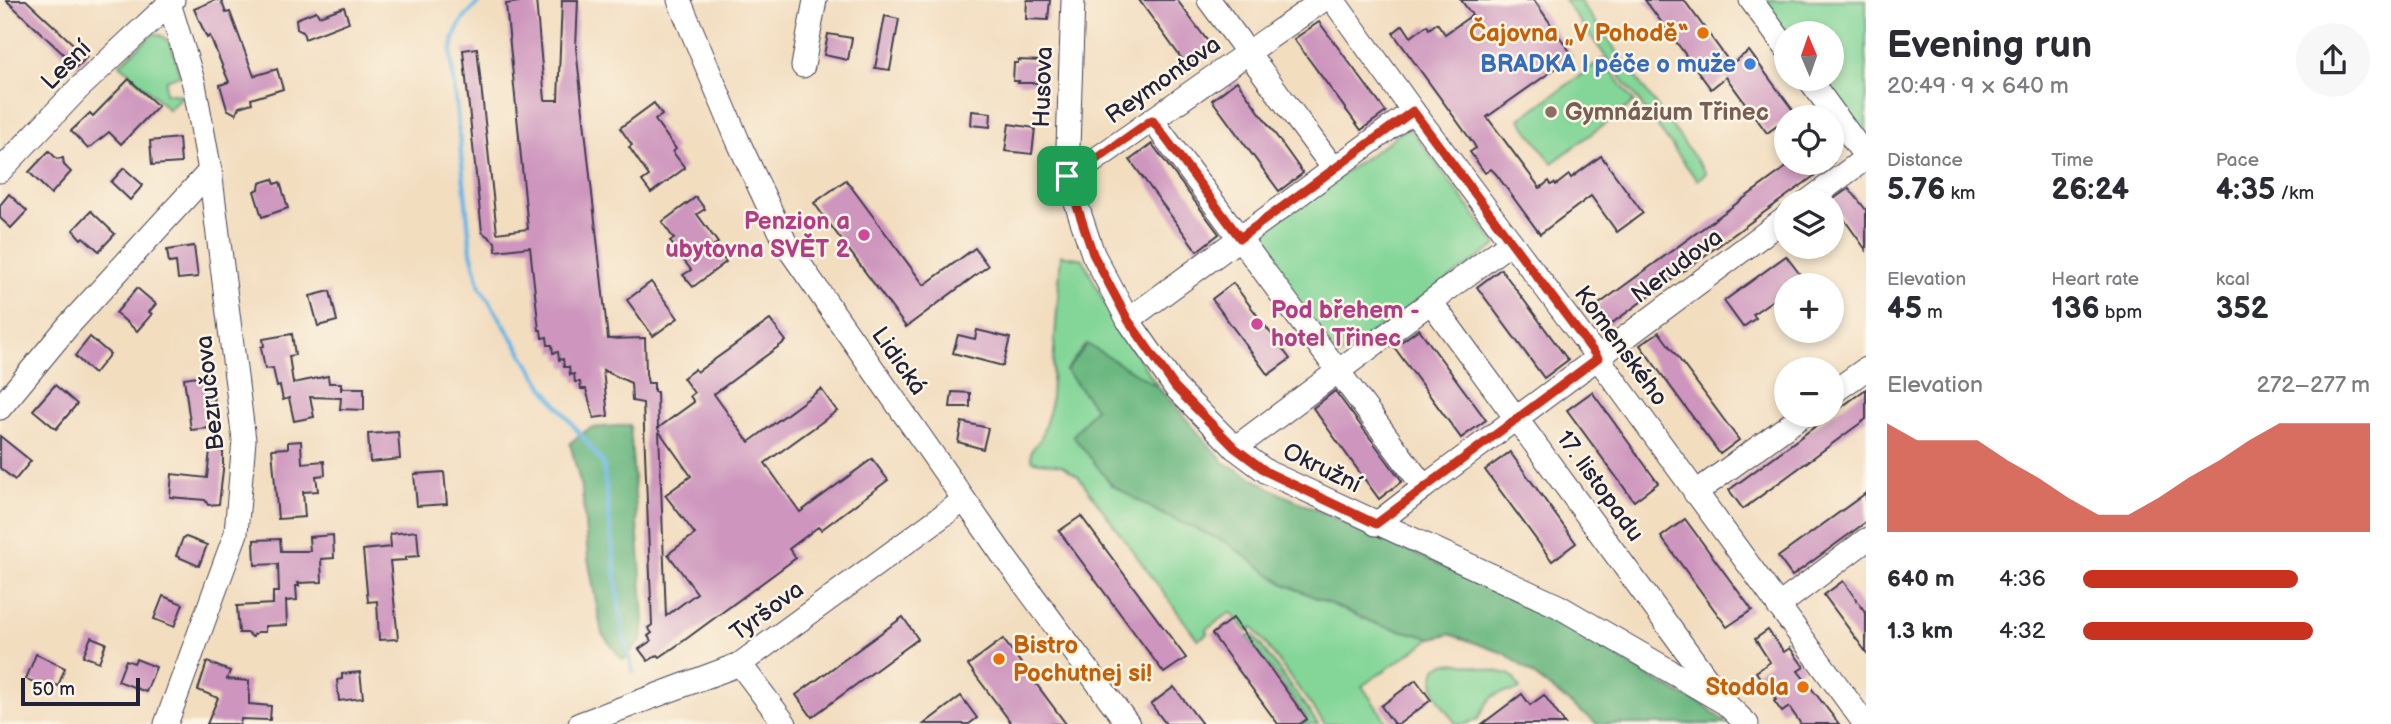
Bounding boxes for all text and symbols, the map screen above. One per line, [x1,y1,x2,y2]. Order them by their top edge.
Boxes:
place label: Čajovna „V Pohodě“ [1469,17,1689,48]
north arrow [1774,21,1844,91]
map controls [1774,21,1844,427]
text: Evening run [1887,23,2092,68]
button: share [2296,23,2370,97]
marker: Čajovna „V Pohodě“ [1695,25,1711,41]
street label: Reymontova [1100,30,1226,130]
street label: Lesní [35,34,97,96]
street label: Husova [1027,46,1059,128]
place label: BRADKA | péče o muže [1480,50,1736,79]
marker: BRADKA | péče o muže [1742,56,1758,72]
text: 20:49 · 9 × 640 m [1887,72,2069,100]
place label: Gymnázium Třinec [1565,98,1769,127]
marker: Gymnázium Třinec [1543,104,1559,120]
button: locate [1774,105,1844,175]
pin [1037,146,1097,206]
text: Distance [1887,149,1963,172]
text: Time [2051,149,2093,172]
text: Pace [2216,149,2259,172]
icon: arrive [1048,157,1086,195]
text: 5.76 [1887,172,1945,208]
text: 26:24 [2051,172,2129,208]
text: 4:35 [2216,172,2275,208]
text: km [1945,182,1976,205]
text: /km [2275,182,2314,205]
button: layers [1774,189,1844,259]
place label: Penzion a ubytovna SVĚT 2 [665,207,851,264]
street label: Nerudova [1626,222,1728,310]
marker: Penzion a ubytovna SVĚT 2 [856,227,872,243]
text: Elevation [1887,268,1966,291]
text: Heart rate [2051,268,2139,291]
text: kcal [2216,268,2250,291]
button: + [1774,273,1844,343]
street label: Komenského [1568,280,1674,412]
text: 45 [1887,291,1922,327]
text: 136 [2051,291,2100,327]
text: 352 [2216,291,2268,327]
place label: Pod břehem - hotel Třinec [1271,296,1420,353]
text: m [1922,301,1943,324]
text: bpm [2100,301,2142,324]
marker: Pod břehem - hotel Třinec [1249,316,1265,332]
street label: Lidická [865,321,933,401]
street label: Bezručova [190,334,230,452]
button: − [1774,357,1844,427]
text: Elevation [1887,371,1983,399]
text: 272–277 m [2256,371,2370,399]
street label: 17. listopadu [1550,425,1650,547]
street label: Okružní [1278,437,1366,499]
text: 640 m [1887,565,1955,593]
text: 4:36 [1999,565,2046,593]
street label: Tyršova [725,575,809,647]
text: 1.3 km [1887,617,1953,645]
text: 4:32 [1999,617,2045,645]
place label: Bistro Pochutnej si! [1013,631,1152,688]
marker: Bistro Pochutnej si! [991,651,1007,667]
place label: Stodola [1706,673,1789,702]
scale bar [21,675,140,707]
text: 50 m [32,678,75,701]
marker: Stodola [1795,679,1811,695]

